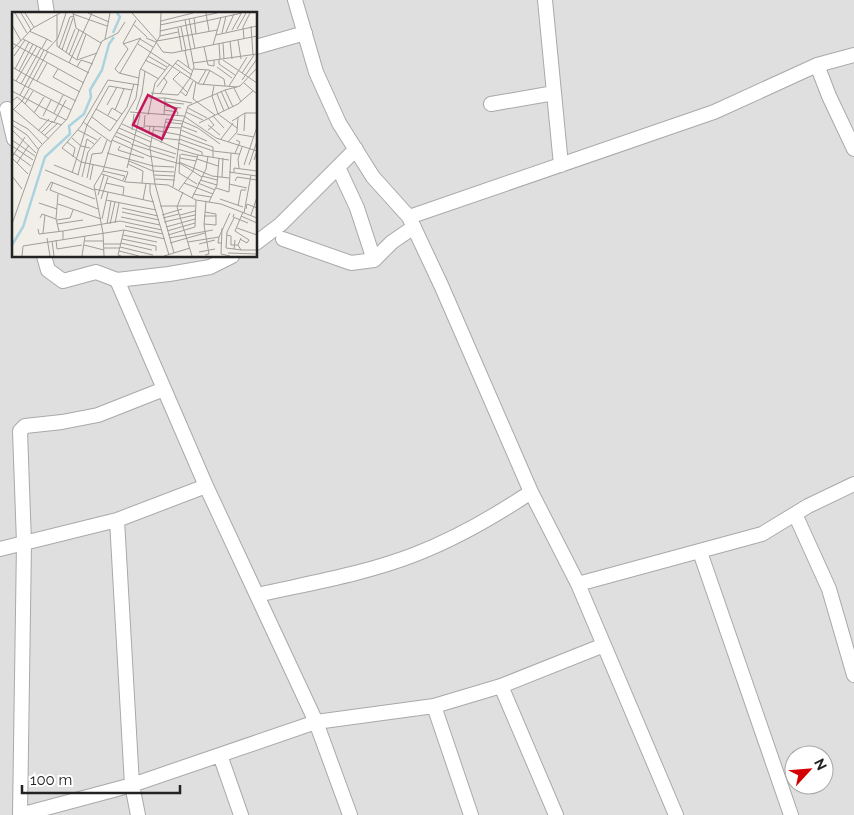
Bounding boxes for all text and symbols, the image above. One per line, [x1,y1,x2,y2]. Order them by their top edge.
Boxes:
inset map [12,12,258,258]
north arrow [784,745,834,795]
text: N [811,756,830,773]
scale bar [22,762,180,794]
text: 100 m [30,771,72,789]

